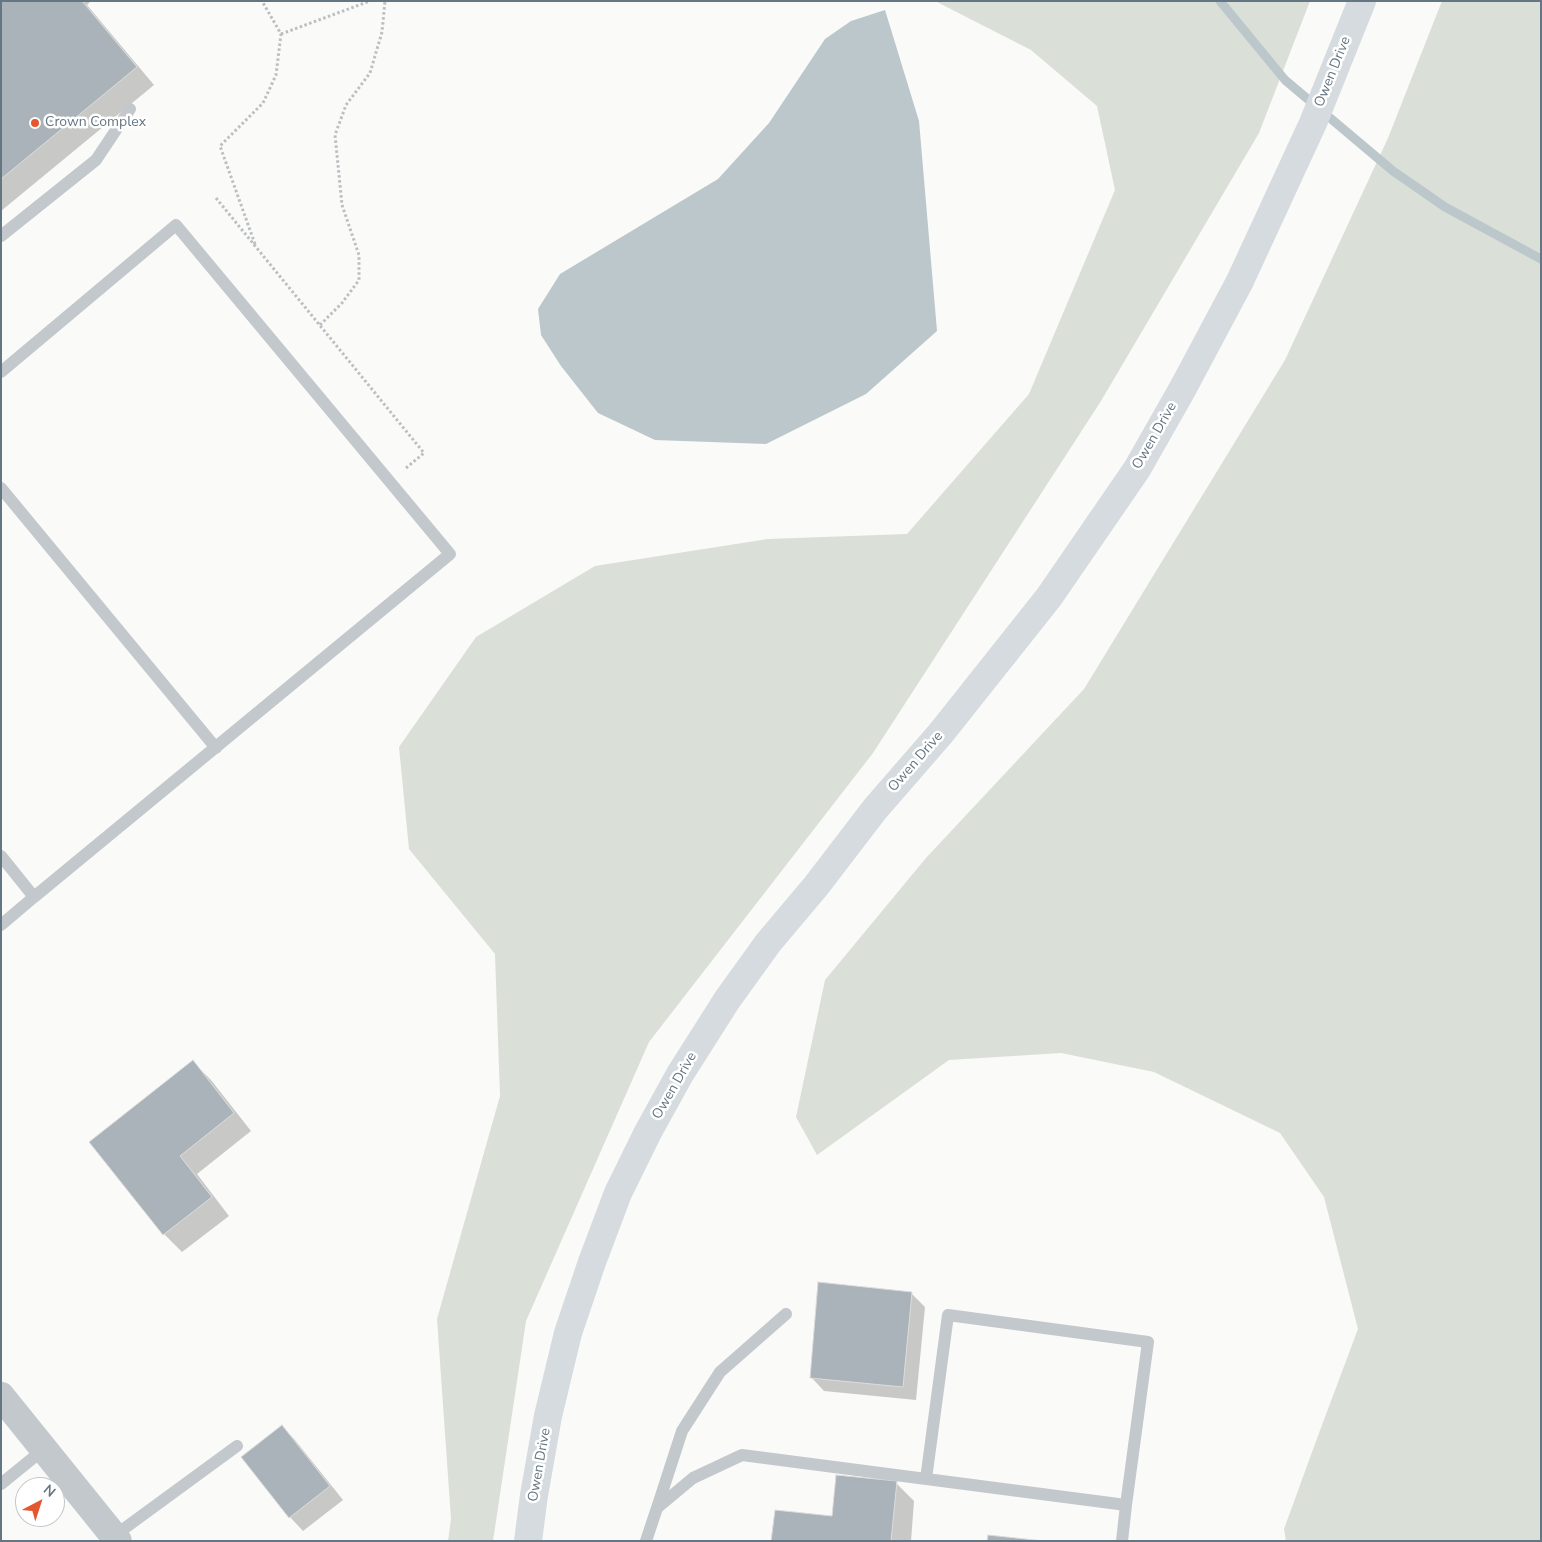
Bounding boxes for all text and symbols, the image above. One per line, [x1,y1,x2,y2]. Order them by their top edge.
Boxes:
street label: Owen Drive [1311,34,1355,110]
place label: Crown Complex [45,115,146,131]
marker: Crown Complex [29,117,41,129]
street label: Owen Drive [1129,399,1181,473]
street label: Owen Drive [885,728,947,796]
street label: Owen Drive [649,1049,701,1123]
street label: Owen Drive [525,1427,555,1503]
north arrow [15,1477,65,1527]
text: N [39,1480,59,1502]

